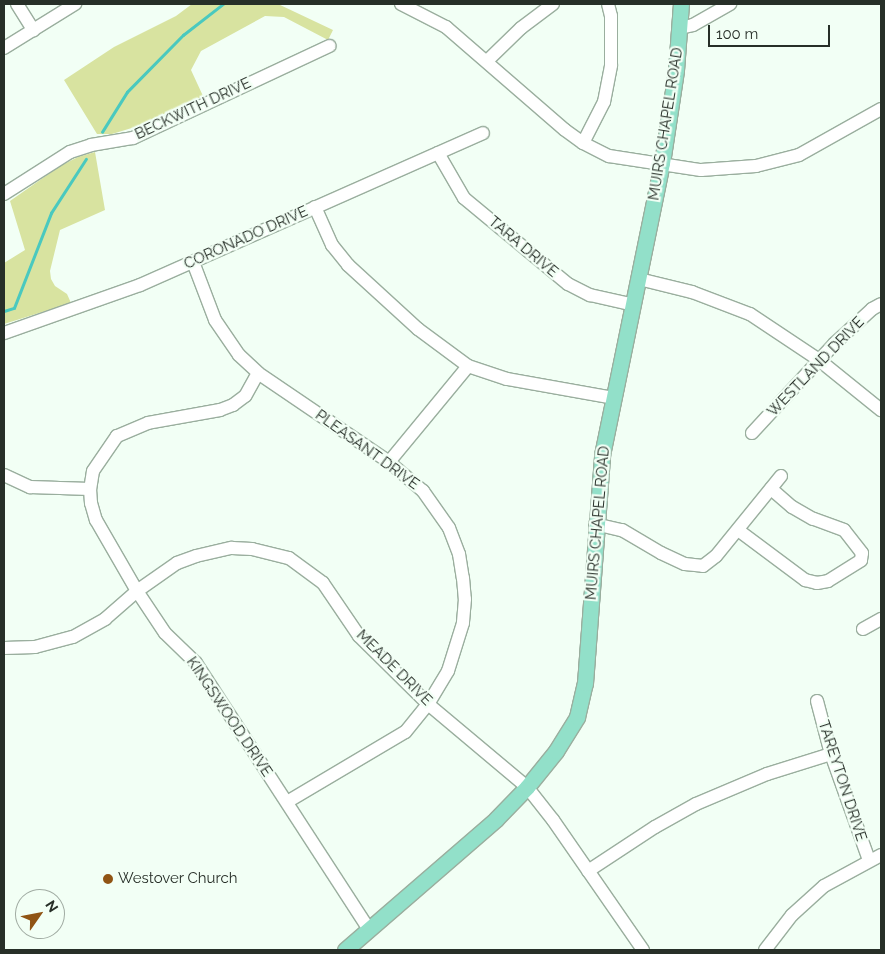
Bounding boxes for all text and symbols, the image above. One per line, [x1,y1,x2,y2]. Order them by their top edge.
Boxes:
scale bar [710,15,832,47]
text: 100 m [716,25,758,43]
street label: MUIRS CHAPEL ROAD [645,46,687,202]
street label: BECKWITH DRIVE [132,74,254,144]
street label: CORONADO DRIVE [181,203,311,273]
street label: TARA DRIVE [484,213,562,281]
street label: WESTLAND DRIVE [764,313,868,421]
street label: PLEASANT DRIVE [311,406,423,494]
street label: MUIRS CHAPEL ROAD [582,445,614,601]
street label: MEADE DRIVE [352,626,436,710]
street label: KINGSWOOD DRIVE [182,654,276,780]
street label: TAREYTON DRIVE [814,718,870,844]
place label: Westover Church [118,870,238,888]
marker: Westover Church [102,873,114,885]
north arrow [15,889,65,939]
text: N [42,898,61,915]

